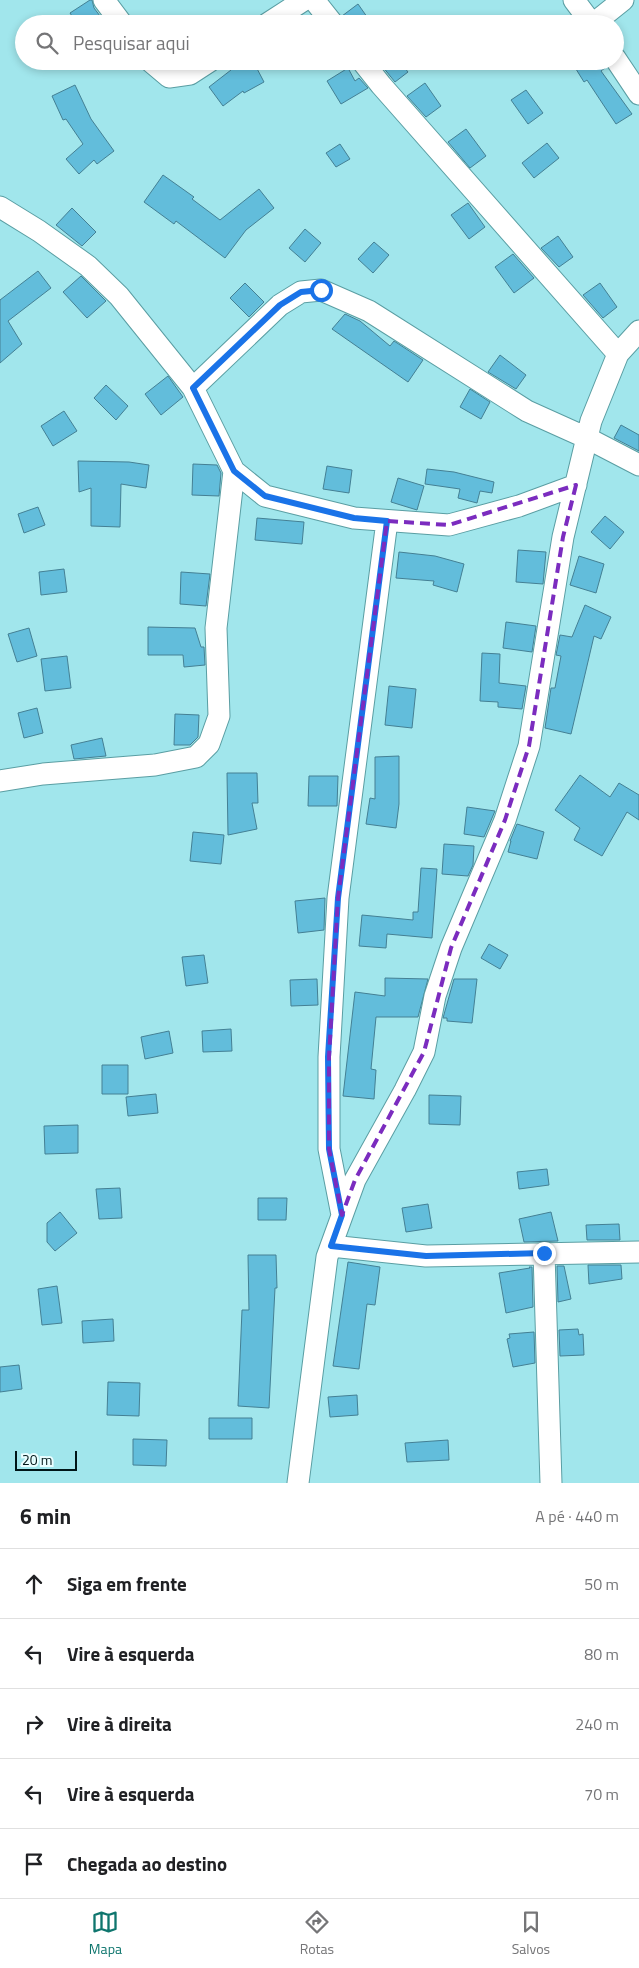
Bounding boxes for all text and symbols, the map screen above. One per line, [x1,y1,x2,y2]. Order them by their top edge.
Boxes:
search box [15,15,624,70]
text: Pesquisar aqui [73,28,190,57]
icon: search [33,29,61,57]
route start [310,279,333,302]
route end [533,1242,556,1265]
scale bar [15,1448,78,1471]
text: 20 m [22,1449,52,1470]
text: 6 min [20,1500,71,1532]
text: A pé · 440 m [535,1504,619,1528]
text: Siga em frente [67,1569,187,1598]
icon: ahead [20,1570,48,1598]
text: 50 m [584,1572,619,1596]
text: Vire à esquerda [67,1639,195,1668]
icon: left [20,1640,48,1668]
text: 80 m [584,1642,619,1666]
text: Vire à direita [67,1709,172,1738]
icon: right [20,1710,48,1738]
text: 240 m [575,1712,619,1736]
text: Vire à esquerda [67,1779,195,1808]
icon: left [20,1780,48,1808]
text: 70 m [584,1782,619,1806]
text: Chegada ao destino [67,1849,227,1878]
icon: arrive [20,1850,48,1878]
tab: Mapa [89,1908,122,1959]
tab: Rotas [300,1908,334,1959]
tab: Salvos [512,1908,550,1959]

